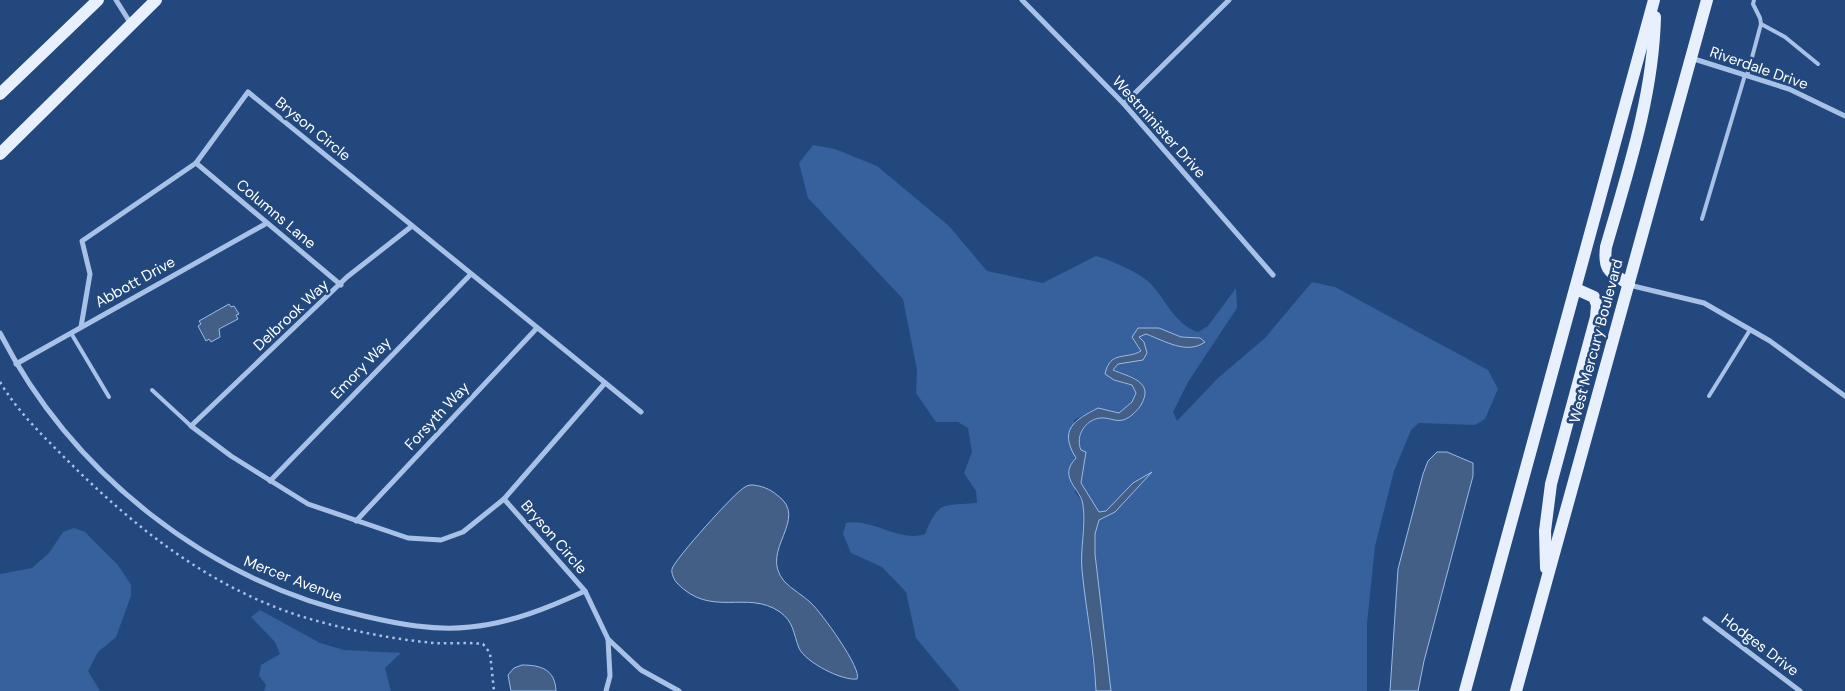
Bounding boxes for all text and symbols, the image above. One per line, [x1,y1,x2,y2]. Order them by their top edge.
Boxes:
street label: Riverdale Drive [1707,42,1811,94]
street label: Westminister Drive [1108,72,1210,182]
street label: Bryson Circle [271,92,355,166]
street label: Columns Lane [232,175,320,253]
street label: Abbott Drive [91,252,179,312]
street label: West Mercury Boulevard [1564,257,1628,425]
street label: Delbrook Way [249,274,333,355]
street label: Emory Way [326,332,396,403]
street label: Forsyth Way [400,377,474,454]
street label: Bryson Circle [516,496,592,578]
street label: Mercer Avenue [241,551,345,607]
street label: Hodges Drive [1717,609,1803,681]

